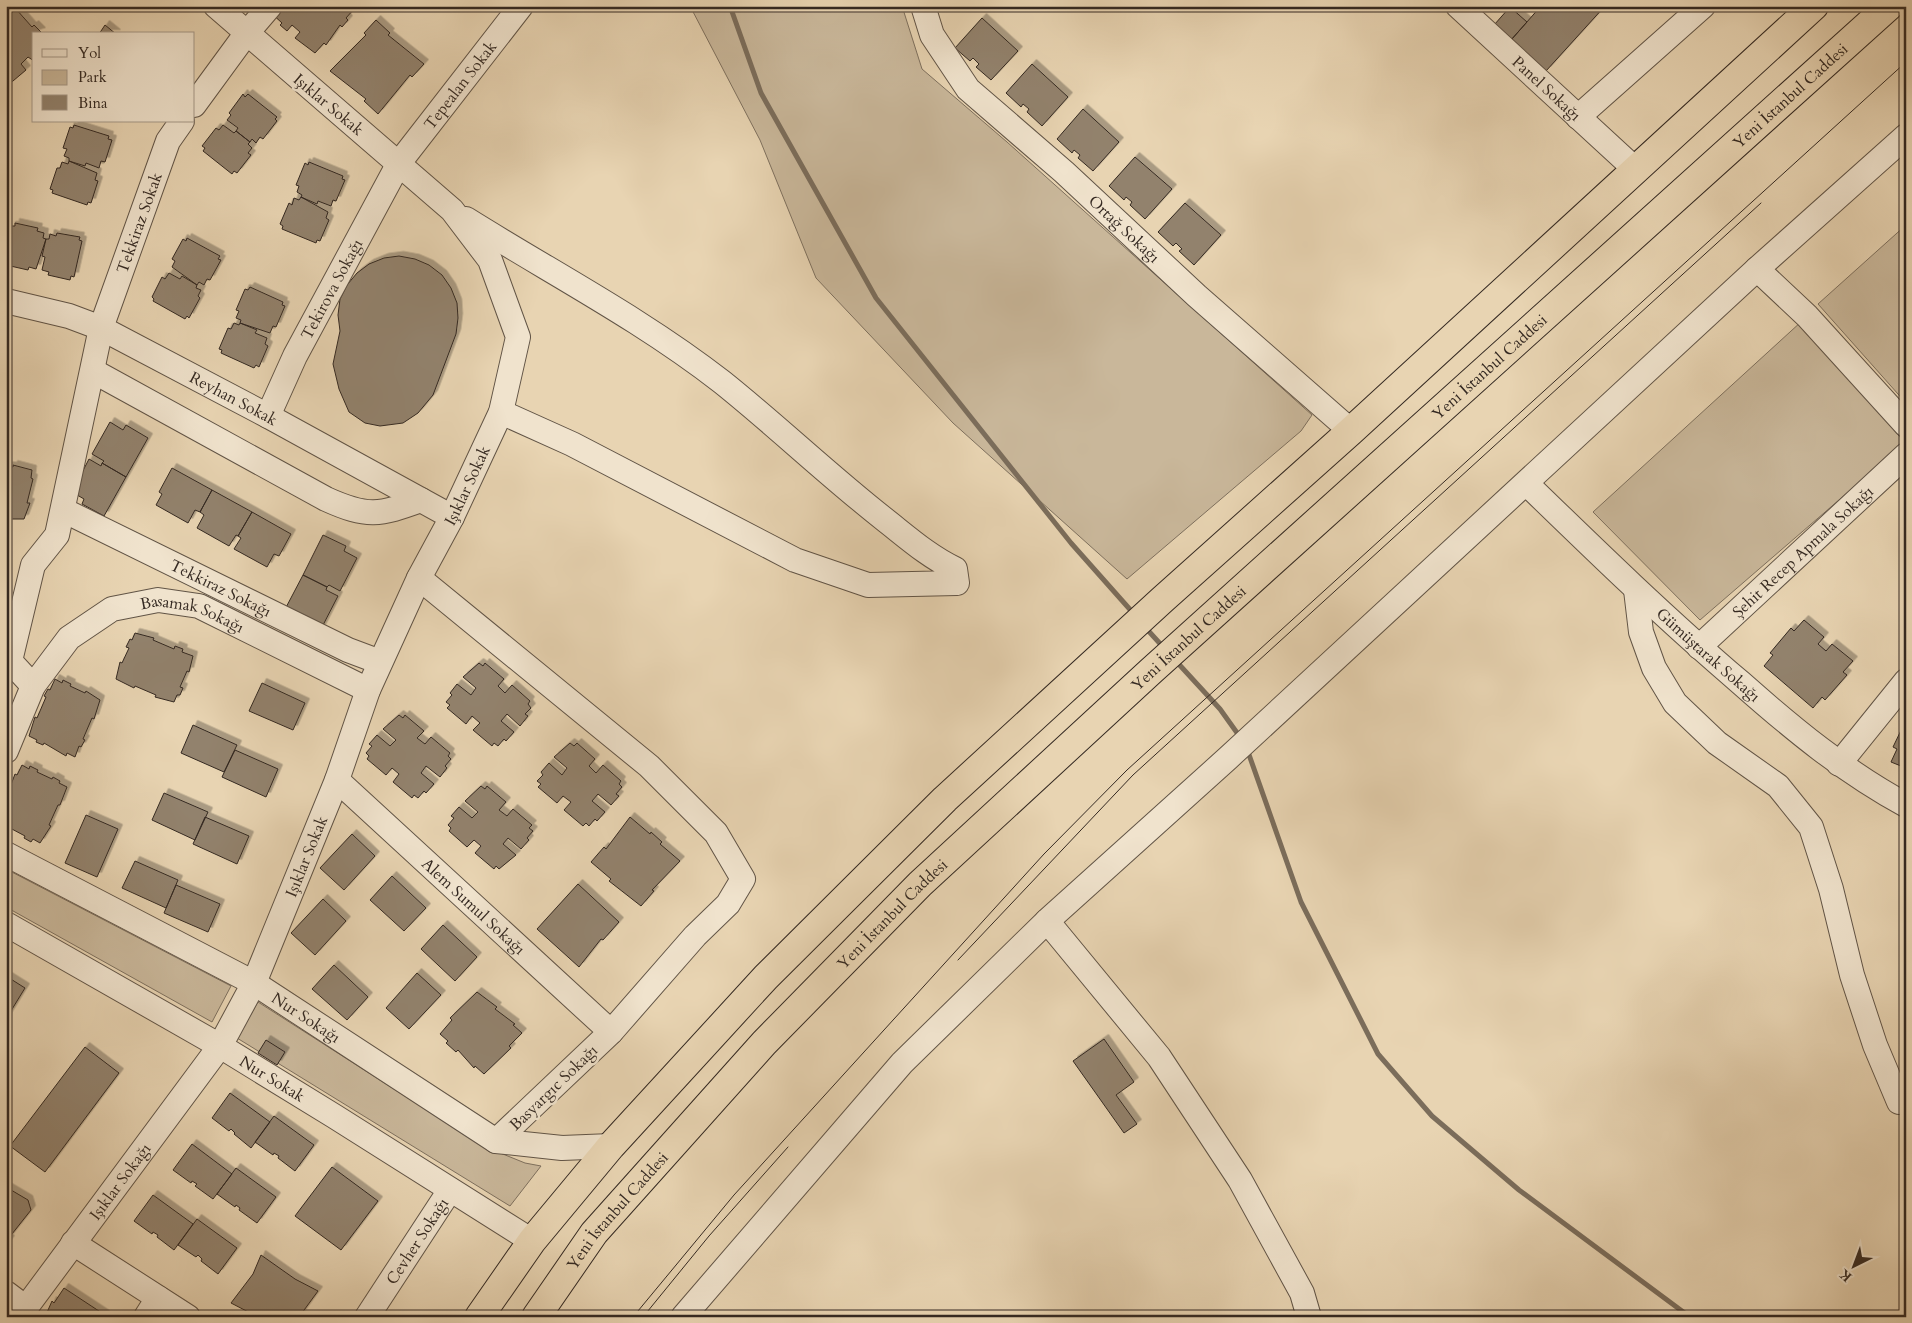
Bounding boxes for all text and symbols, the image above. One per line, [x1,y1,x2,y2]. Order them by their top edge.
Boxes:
legend [32,32,195,122]
street label: Tepealan Sokak [419,36,502,134]
street label: Yeni İstanbul Caddesi [1728,38,1853,154]
text: Yol [78,43,101,63]
street label: Panel Sokağı [1507,51,1586,127]
text: Park [78,67,107,87]
street label: Işıklar Sokak [288,69,369,141]
text: Bina [78,93,108,113]
street label: Tekkiraz Sokak [112,169,168,276]
street label: Ortağ Sokağı [1083,190,1165,268]
street label: Tekirova Sokağı [296,235,368,344]
street label: Yeni İstanbul Caddesi [1427,309,1552,425]
street label: Reyhan Sokak [185,367,282,431]
street label: Işıklar Sokak [439,442,496,530]
street label: Şehit Recep Apmala Sokağı [1728,481,1879,623]
street label: Tekkiraz Sokağı [166,554,275,623]
street label: Yeni İstanbul Caddesi [1127,580,1252,696]
street label: Basamak Sokağı [138,590,248,639]
street label: Gümüştarak Sokağı [1651,603,1765,708]
street label: Işıklar Sokak [280,812,333,900]
street label: Alem Sumul Sokağı [417,853,530,960]
street label: Yeni İstanbul Caddesi [832,854,953,974]
street label: Nur Sokağı [267,987,345,1049]
street label: Basyargıc Sokağı [505,1040,603,1136]
street label: Nur Sokak [235,1051,309,1108]
street label: Işıklar Sokağı [85,1138,157,1225]
street label: Yeni İstanbul Caddesi [562,1147,674,1274]
street label: Cevher Sokağı [381,1193,454,1289]
north arrow [1830,1240,1880,1290]
text: K [1835,1264,1856,1286]

